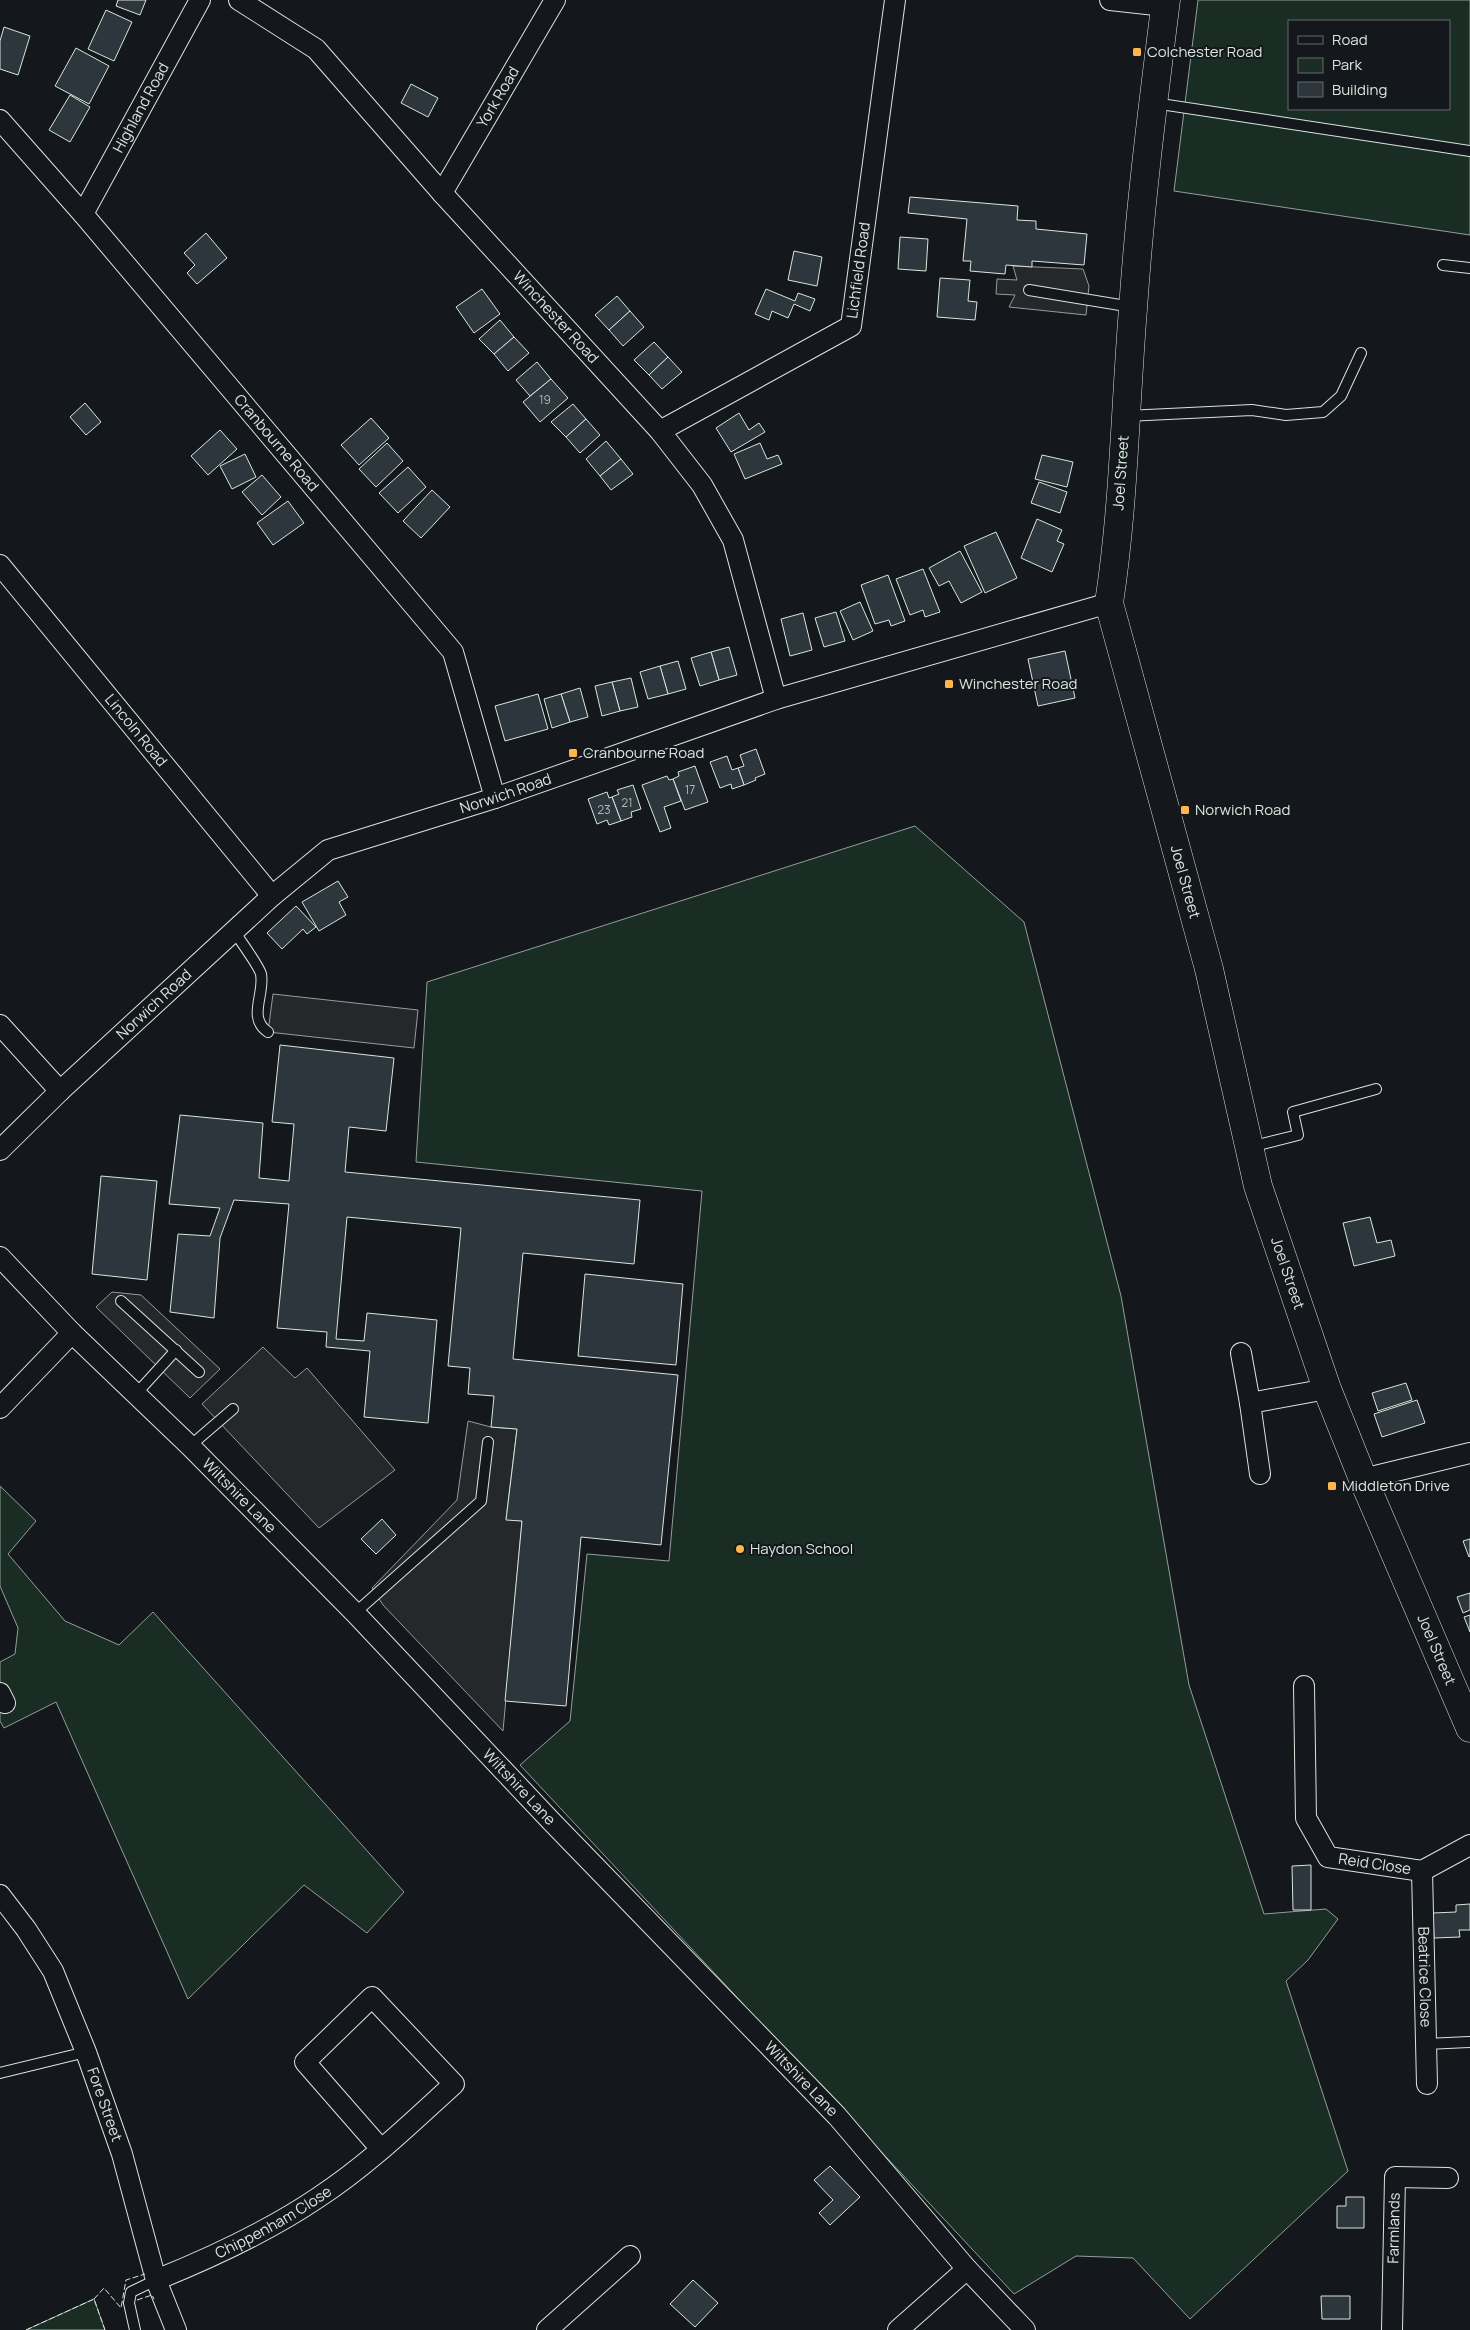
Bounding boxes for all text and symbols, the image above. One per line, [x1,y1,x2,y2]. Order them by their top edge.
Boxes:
legend [1288,20,1450,110]
text: Road [1332,29,1368,50]
place label: Colchester Road [1147,41,1262,62]
marker: Colchester Road [1131,46,1143,58]
text: Park [1332,54,1362,75]
street label: Highland Road [107,59,174,156]
street label: York Road [472,63,524,131]
text: Building [1332,79,1387,100]
street label: Lichfield Road [841,221,875,320]
street label: Winchester Road [508,266,604,368]
street label: Cranbourne Road [230,389,324,496]
house number: 19 [539,391,551,408]
street label: Joel Street [1107,435,1134,511]
place label: Winchester Road [959,673,1077,694]
marker: Winchester Road [943,678,955,690]
street label: Lincoln Road [100,689,172,771]
place label: Cranbourne Road [583,742,704,763]
marker: Cranbourne Road [567,747,579,759]
street label: Norwich Road [457,768,554,818]
house number: 17 [685,781,695,798]
house number: 21 [621,794,633,811]
place label: Norwich Road [1195,799,1290,820]
house number: 23 [597,801,611,818]
marker: Norwich Road [1179,804,1191,816]
street label: Joel Street [1166,843,1206,921]
street label: Norwich Road [112,964,196,1044]
street label: Joel Street [1266,1234,1310,1312]
street label: Wiltshire Lane [198,1453,282,1538]
place label: Middleton Drive [1342,1475,1450,1496]
marker: Middleton Drive [1326,1480,1338,1492]
place label: Haydon School [750,1538,853,1559]
marker: Haydon School [734,1543,746,1555]
street label: Joel Street [1412,1611,1461,1688]
street label: Wiltshire Lane [478,1744,561,1830]
street label: Reid Close [1337,1848,1413,1879]
street label: Beatrice Close [1413,1926,1437,2028]
street label: Wiltshire Lane [760,2036,843,2121]
street label: Fore Street [82,2064,128,2144]
street label: Chippenham Close [211,2180,336,2263]
street label: Farmlands [1382,2192,1405,2264]

